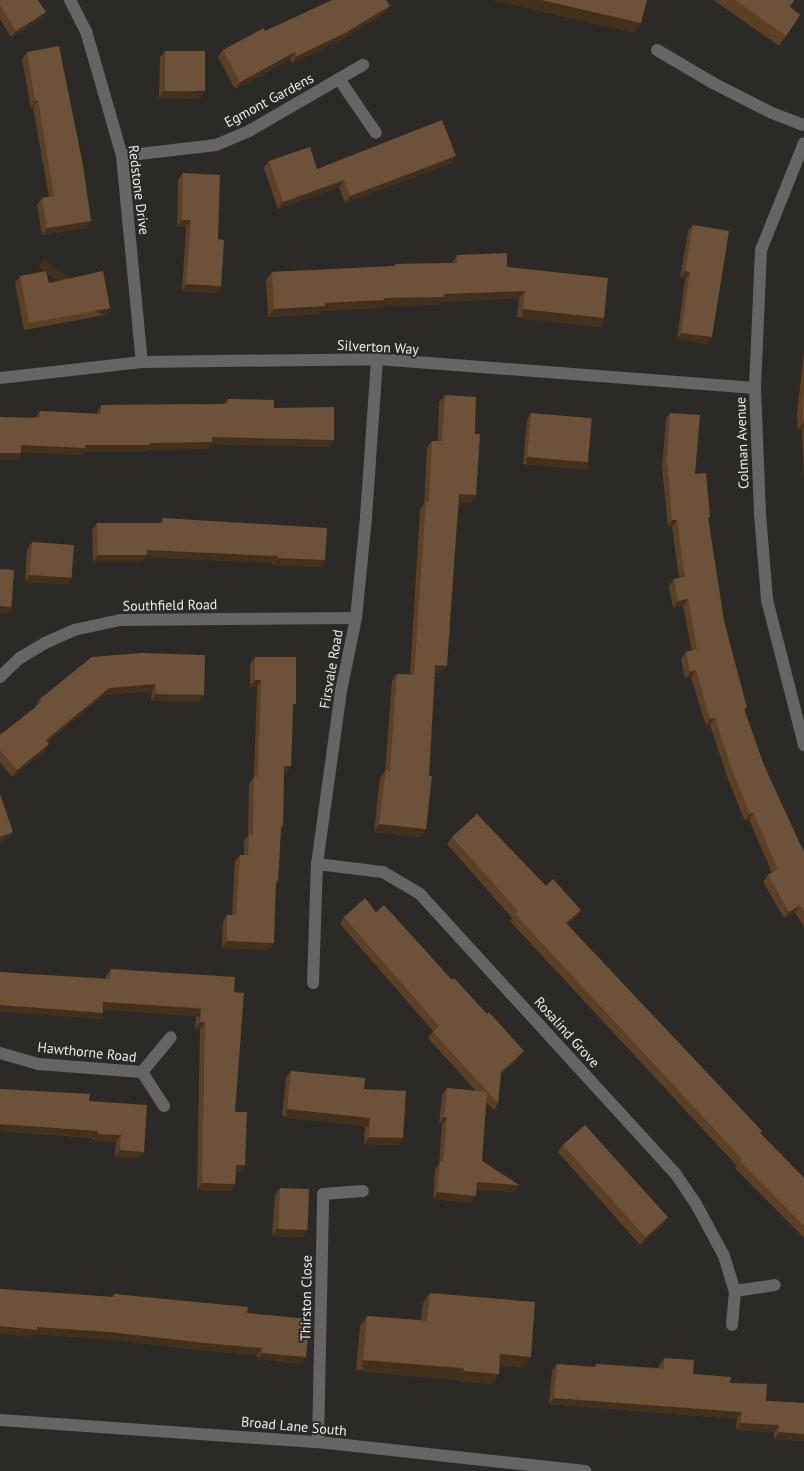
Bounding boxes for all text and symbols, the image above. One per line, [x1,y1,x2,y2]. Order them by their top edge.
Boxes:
street label: Egmont Gardens [222,69,316,131]
street label: Redstone Drive [125,144,153,236]
street label: Silverton Way [337,336,419,358]
street label: Colman Avenue [732,396,752,490]
street label: Southfield Road [123,596,217,614]
street label: Firsvale Road [316,628,346,710]
street label: Rosalind Grove [531,993,603,1071]
street label: Hawthorne Road [37,1038,137,1066]
street label: Thirston Close [297,1255,315,1341]
street label: Broad Lane South [240,1413,348,1439]

